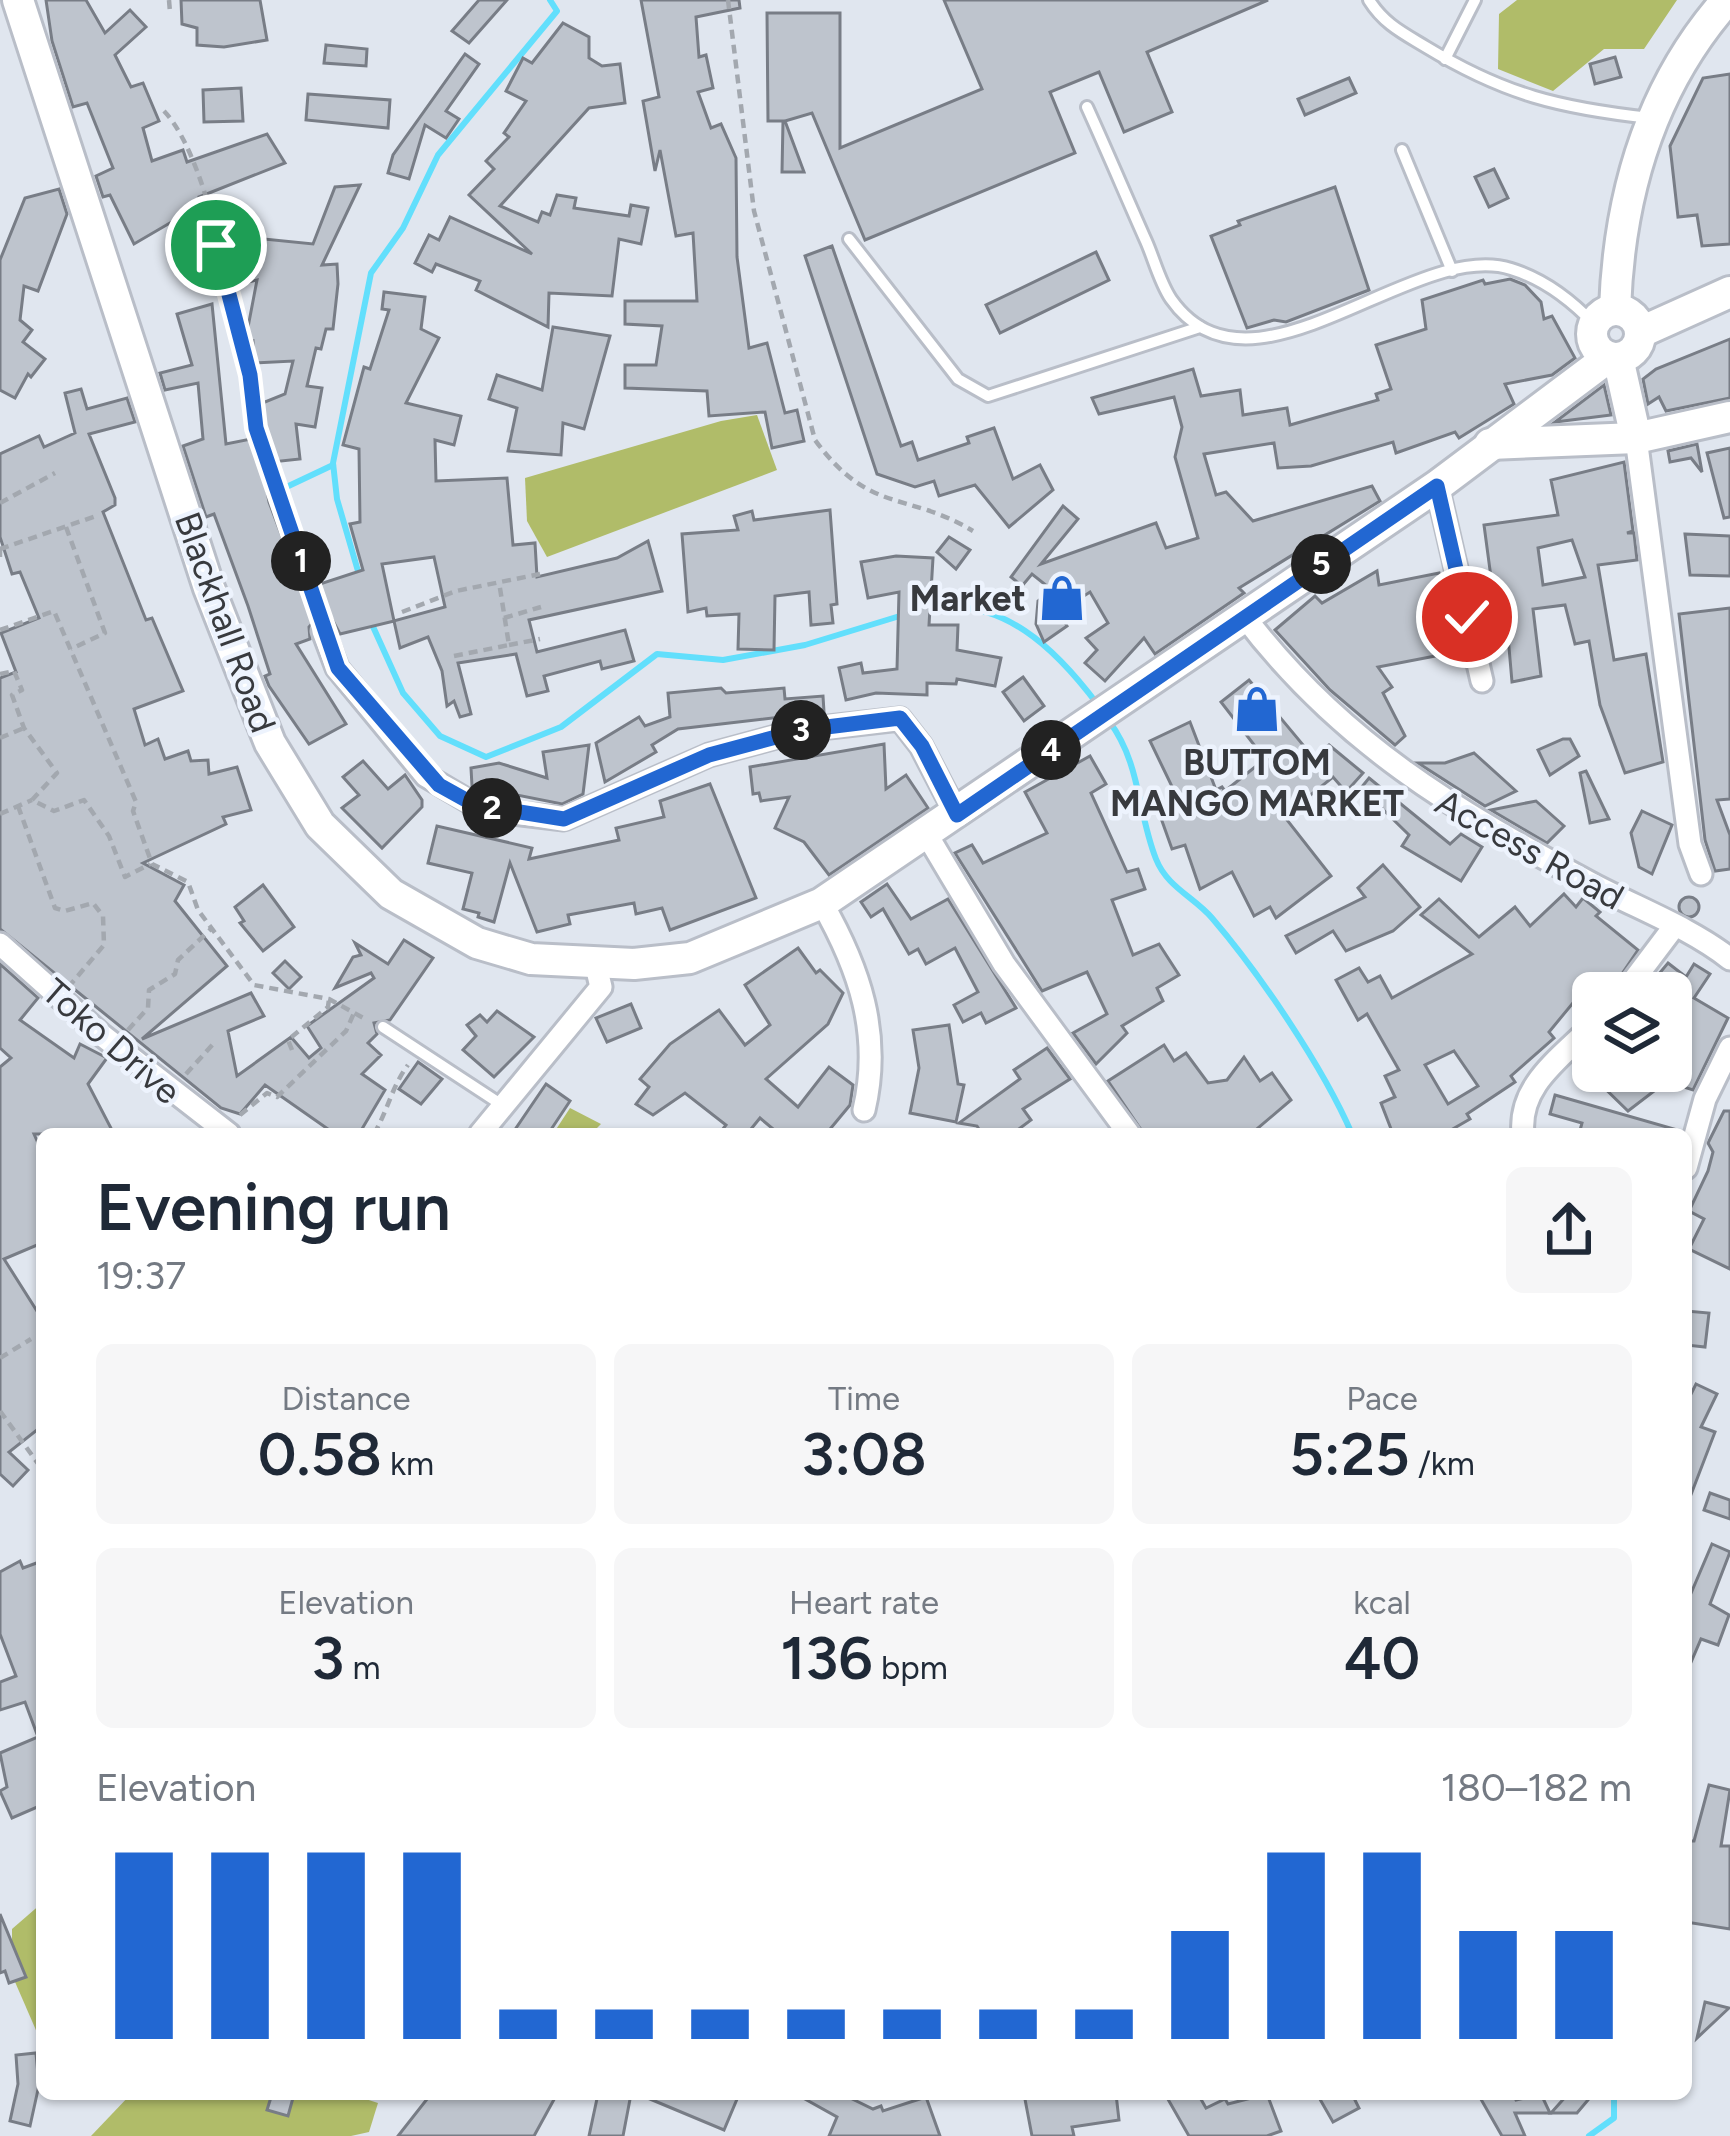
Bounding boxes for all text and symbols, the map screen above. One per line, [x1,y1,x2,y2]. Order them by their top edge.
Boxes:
pin [165,194,267,296]
icon: arrive [183,212,249,278]
street label: Blackhall Road [166,506,285,738]
pin: 1 [271,531,331,591]
pin: 5 [1291,534,1351,594]
text: 1 [294,541,308,580]
text: 5 [1311,544,1331,583]
pin [1416,566,1518,668]
shop icon: Market [1037,573,1087,623]
place label: Market [909,577,1026,620]
icon: check [1434,584,1500,650]
shop icon: BUTTOM MANGO MARKET [1232,684,1282,734]
pin: 3 [771,700,831,760]
text: 3 [792,710,810,749]
pin: 4 [1021,720,1081,780]
text: 4 [1041,730,1061,769]
place label: BUTTOM MANGO MARKET [1110,741,1404,825]
pin: 2 [462,778,522,838]
street label: Access Road [1428,780,1631,919]
text: 2 [482,788,502,827]
street label: Toko Drive [34,970,189,1113]
map controls [1572,972,1692,1092]
button: layers [1572,972,1692,1092]
text: Evening run [96,1167,451,1247]
button: share [1506,1167,1632,1293]
text: 19:37 [96,1252,186,1299]
text: Distance [281,1379,411,1418]
text: Time [828,1379,900,1418]
text: Pace [1346,1379,1418,1418]
text: 0.58 [258,1418,382,1490]
text: 3:08 [801,1418,927,1490]
text: 5:25 [1289,1418,1410,1490]
text: km [382,1444,434,1483]
text: /km [1410,1444,1475,1483]
text: Elevation [278,1583,414,1622]
text: Heart rate [789,1583,939,1622]
text: kcal [1353,1583,1411,1622]
text: 3 [311,1622,344,1694]
text: 136 [780,1622,873,1694]
text: 40 [1344,1622,1420,1694]
text: m [344,1648,381,1687]
text: bpm [873,1648,948,1687]
text: Elevation [96,1764,256,1811]
text: 180–182 m [1441,1764,1632,1811]

